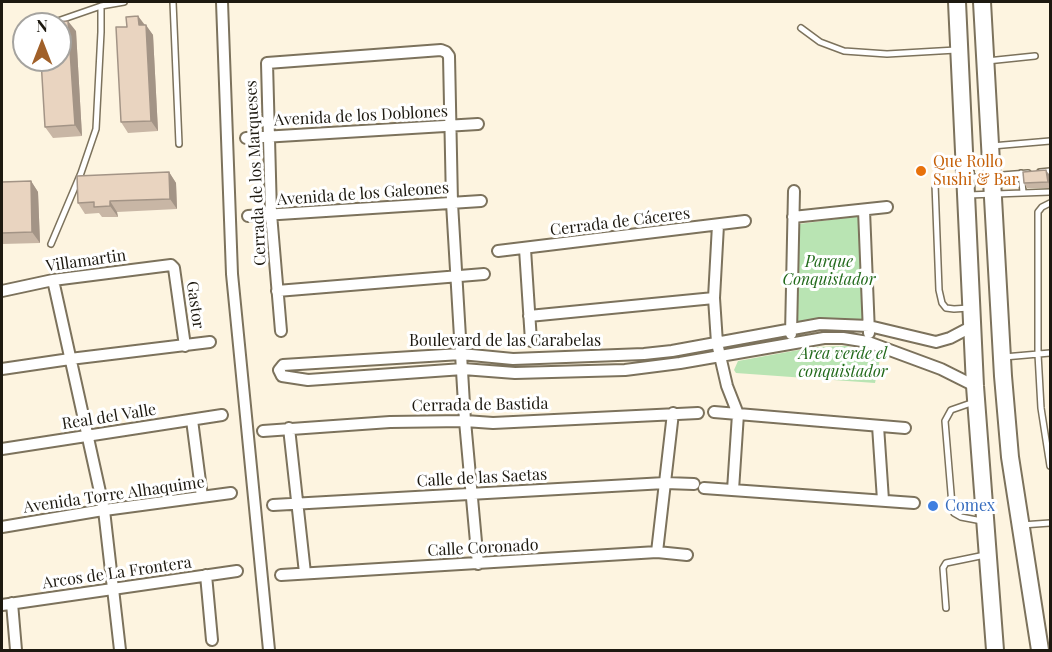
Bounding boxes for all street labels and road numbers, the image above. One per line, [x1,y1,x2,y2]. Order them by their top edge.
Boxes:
street label: Cerrada de los Marqueses [242,80,270,266]
street label: Avenida de los Doblones [274,102,448,130]
street label: Avenida de los Galeones [276,178,450,210]
street label: Cerrada de Cáceres [549,204,691,240]
street label: Villamartin [45,246,127,276]
street label: Gastor [182,280,208,330]
street label: Boulevard de las Carabelas [409,331,601,351]
street label: Cerrada de Bastida [412,394,548,416]
street label: Real del Valle [61,400,157,434]
street label: Calle de las Saetas [416,465,548,491]
street label: Avenida Torre Alhaquime [22,473,206,517]
street label: Calle Coronado [427,536,539,560]
street label: Arcos de La Frontera [41,553,193,593]

